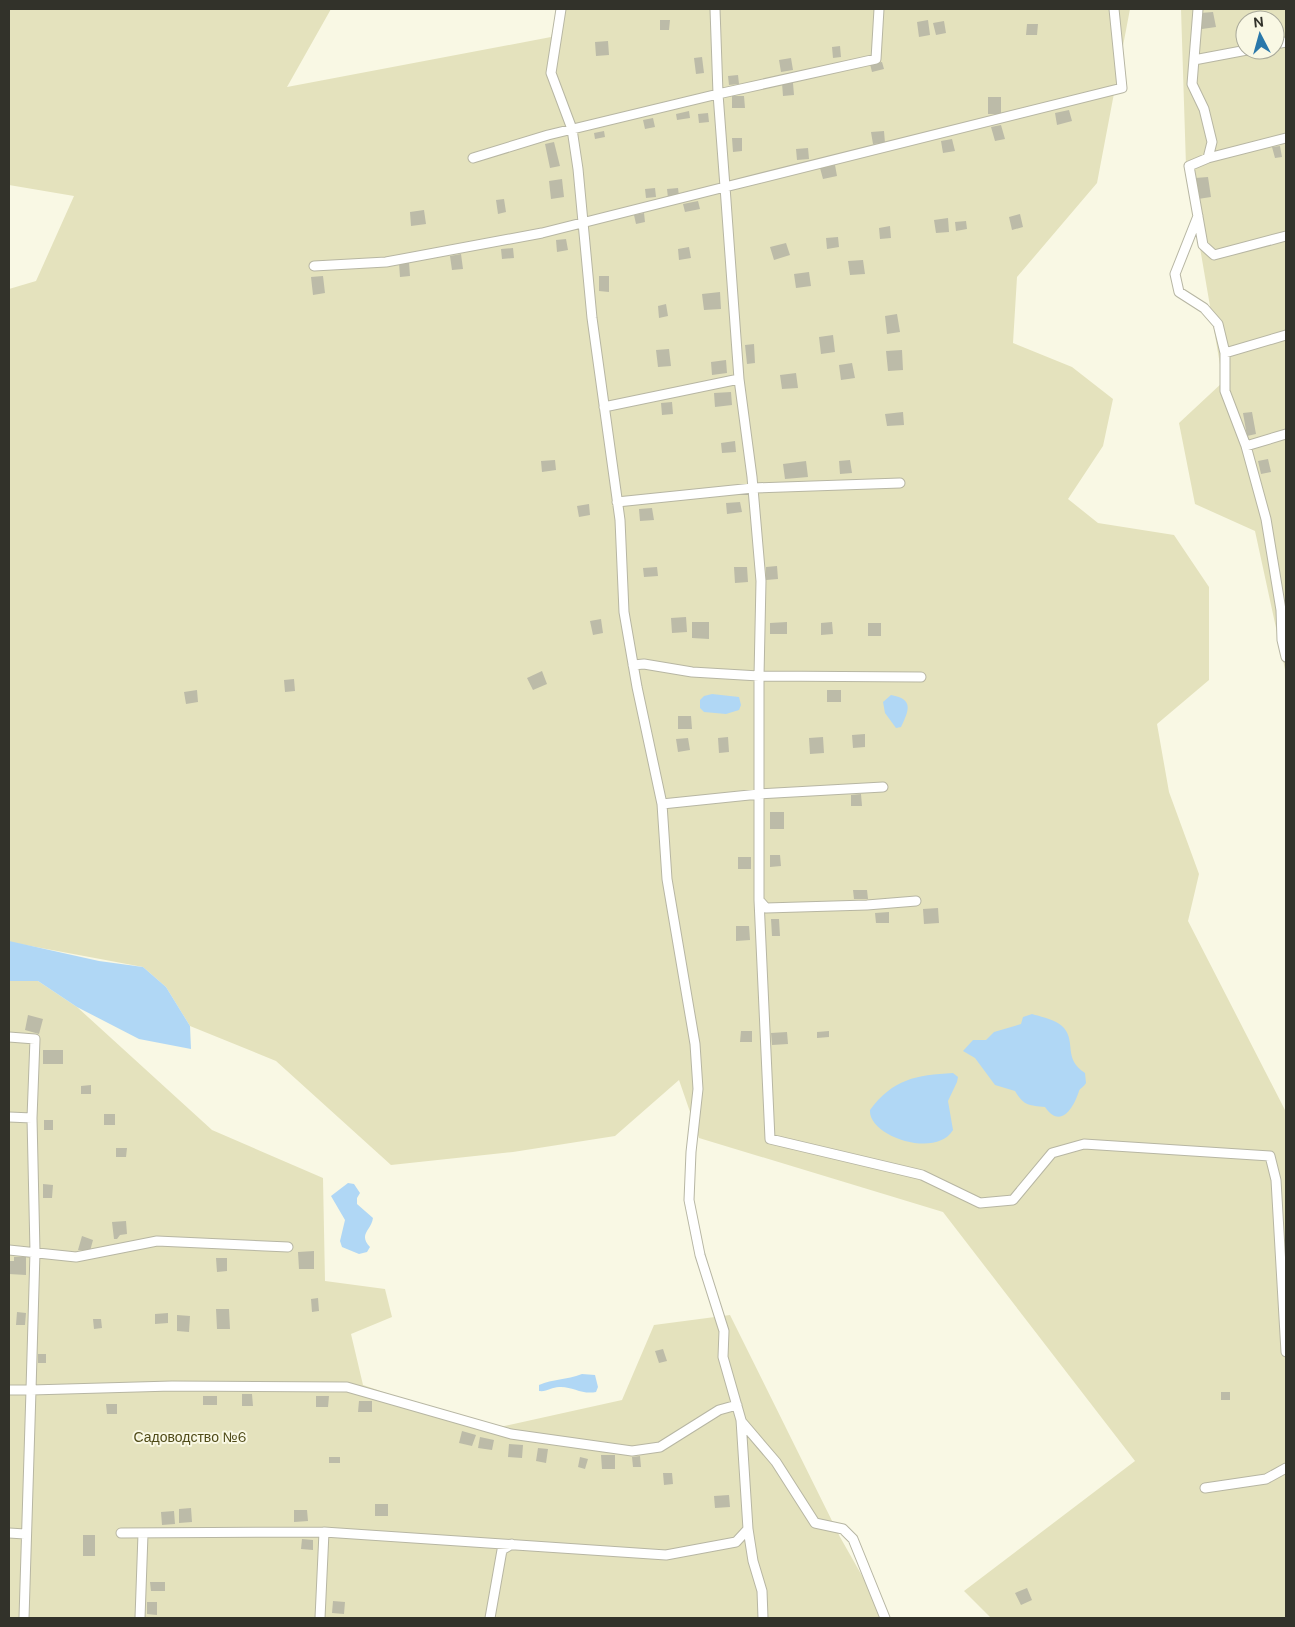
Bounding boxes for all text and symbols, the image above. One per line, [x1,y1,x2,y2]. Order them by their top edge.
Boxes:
north arrow [1235,10,1285,60]
text: N [1253,13,1265,32]
park label: Садоводство №6 [134,1428,246,1446]

